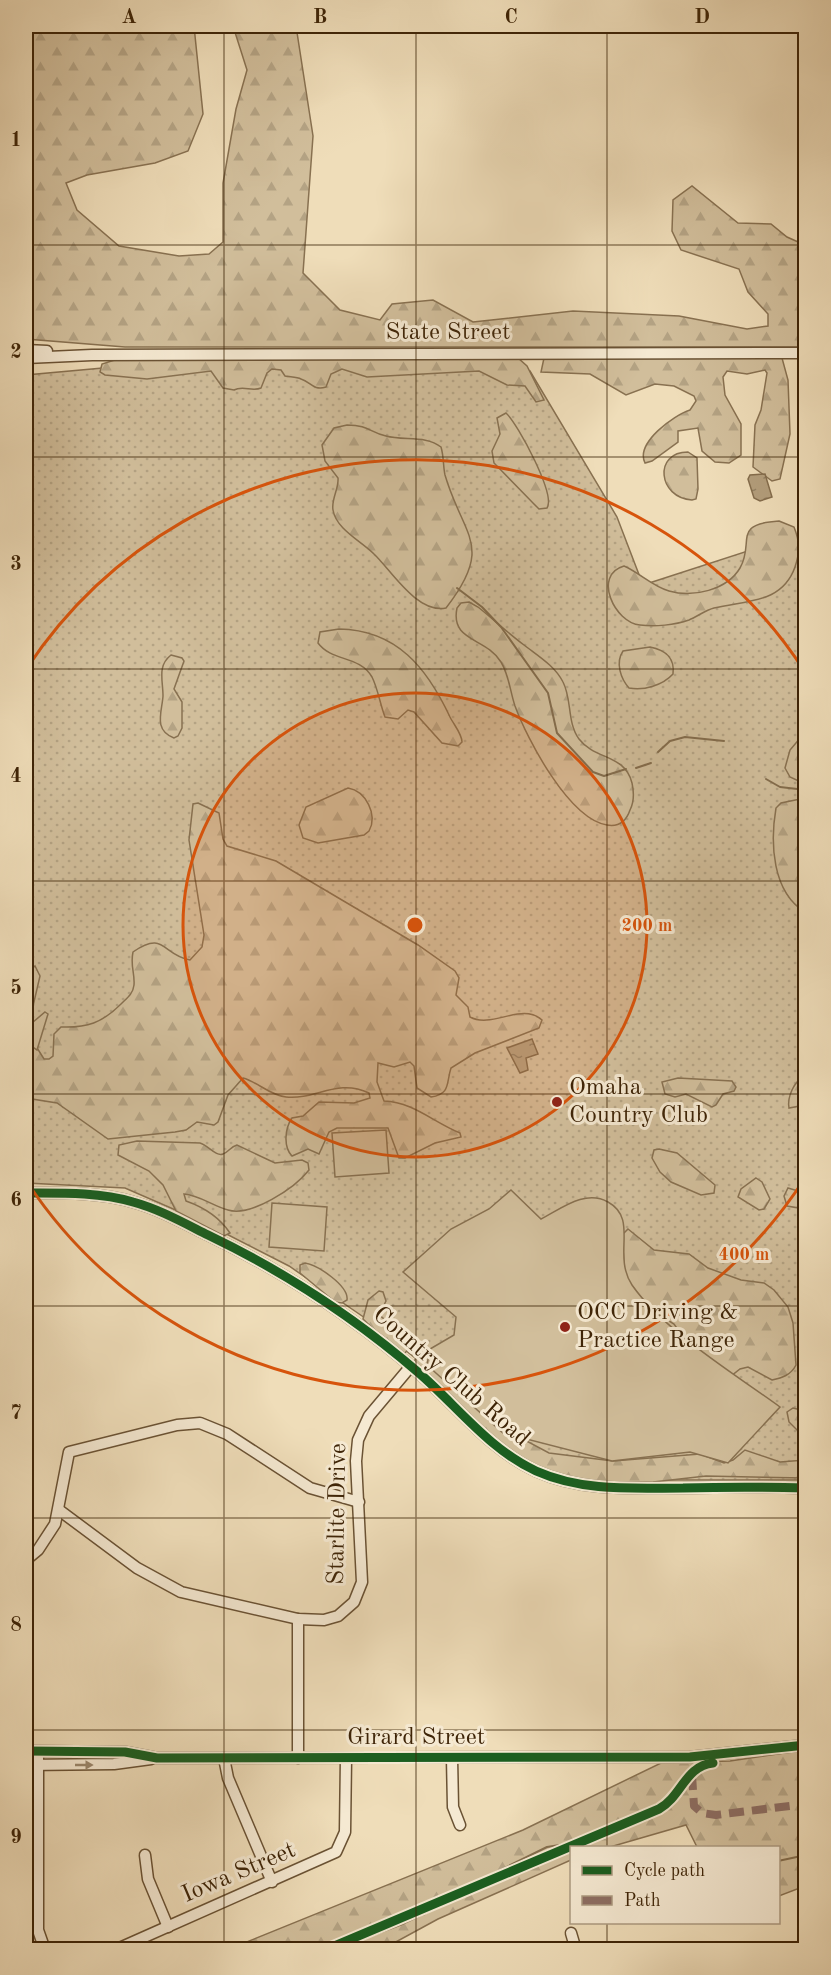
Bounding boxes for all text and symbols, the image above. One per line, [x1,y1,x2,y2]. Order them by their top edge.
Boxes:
text: A [121,8,137,28]
text: B [313,8,327,28]
text: C [504,8,518,28]
text: D [694,8,710,28]
text: 1 [10,131,22,151]
street label: State Street [386,321,510,345]
text: 2 [10,343,22,363]
text: 3 [10,555,22,575]
text: 4 [10,767,22,787]
centre of rings [405,915,425,935]
text: 200 m [622,917,672,935]
text: 5 [10,978,22,999]
place label: Omaha Country Club [569,1076,708,1128]
marker: Omaha Country Club [550,1095,564,1109]
text: 6 [10,1191,22,1211]
text: 400 m [719,1246,769,1264]
place label: OCC Driving & Practice Range [577,1301,738,1353]
street label: Country Club Road [368,1303,534,1451]
marker: OCC Driving & Practice Range [558,1320,572,1334]
text: 7 [10,1404,22,1424]
street label: Starlite Drive [325,1443,351,1585]
text: 8 [10,1616,22,1636]
street label: Girard Street [347,1726,485,1750]
one-way arrow [74,1760,93,1770]
text: 9 [10,1828,22,1848]
street label: Iowa Street [179,1838,299,1908]
legend [570,1846,780,1924]
text: Cycle path [624,1862,705,1880]
text: Path [624,1892,661,1910]

